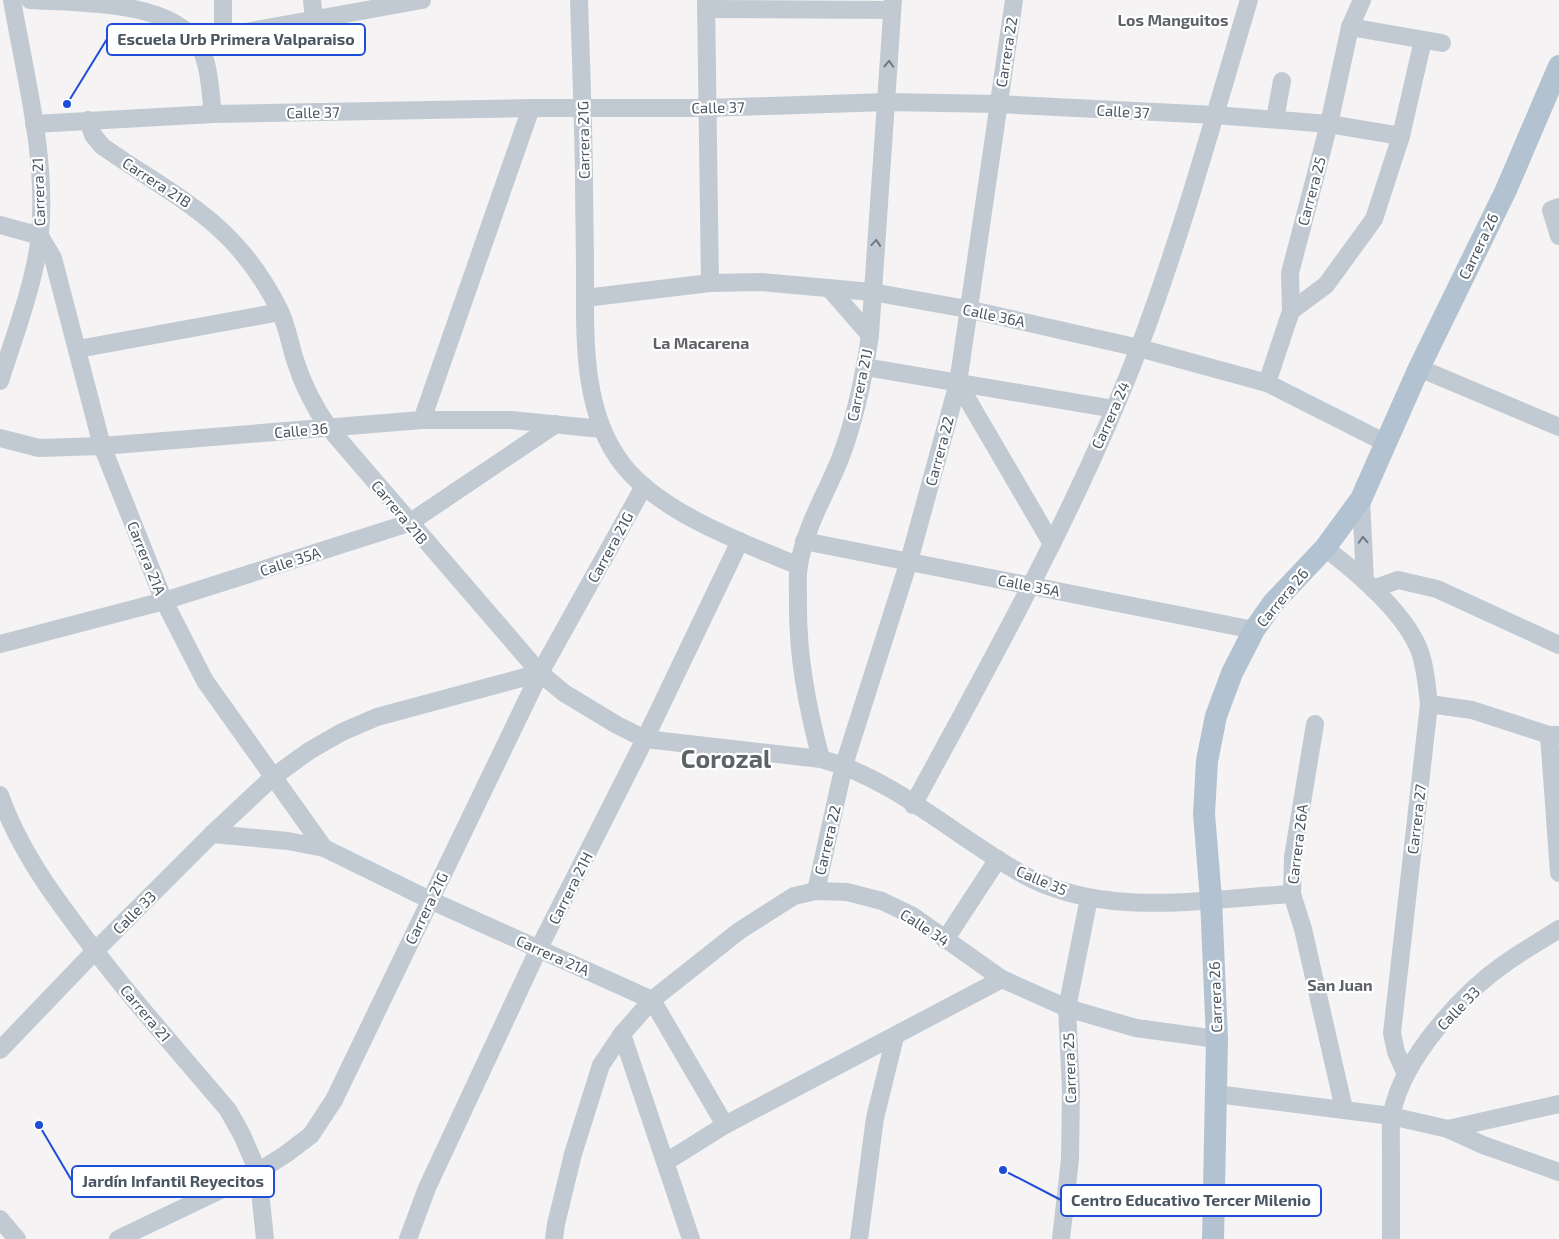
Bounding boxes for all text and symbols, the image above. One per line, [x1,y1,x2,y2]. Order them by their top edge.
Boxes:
district label: Los Manguitos [1117,10,1229,29]
street label: Carrera 22 [992,15,1020,89]
callout: Escuela Urb Primera Valparaiso [107,24,365,55]
text: Escuela Urb Primera Valparaiso [117,29,355,48]
one-way arrow [884,59,895,67]
street label: Calle 37 [691,98,745,116]
street label: Carrera 21G [573,101,593,179]
street label: Calle 37 [1096,101,1150,121]
street label: Calle 37 [286,103,340,121]
street label: Carrera 21B [119,153,195,211]
street label: Carrera 25 [1293,155,1329,227]
street label: Carrera 21 [28,157,48,227]
street label: Carrera 26 [1454,210,1502,282]
one-way arrow [870,239,881,247]
street label: Calle 36A [961,300,1028,331]
district label: La Macarena [653,333,749,352]
street label: Carrera 21J [843,347,875,423]
street label: Carrera 24 [1087,378,1133,452]
street label: Carrera 22 [921,414,957,488]
street label: Calle 36 [273,419,329,441]
street label: Carrera 21B [368,476,432,548]
street label: Carrera 21G [583,508,637,586]
street label: Carrera 21A [124,518,170,598]
one-way arrow [1357,536,1368,544]
street label: Calle 35A [257,543,323,579]
street label: Carrera 26 [1252,564,1312,630]
street label: Calle 35A [996,570,1062,600]
district label: Corozal [681,743,772,773]
street label: Carrera 27 [1403,783,1429,855]
street label: Carrera 26A [1283,802,1311,885]
street label: Carrera 22 [810,803,844,877]
street label: Carrera 21H [544,849,596,927]
street label: Calle 35 [1014,861,1070,899]
street label: Carrera 21G [401,869,451,947]
street label: Calle 33 [109,887,159,937]
street label: Calle 34 [897,905,953,949]
street label: Carrera 21A [514,931,593,979]
street label: Carrera 26 [1205,961,1225,1033]
district label: San Juan [1307,975,1373,994]
street label: Carrera 21 [117,981,175,1045]
street label: Calle 33 [1433,982,1483,1034]
street label: Carrera 25 [1059,1032,1079,1104]
callout: Jardín Infantil Reyecitos [72,1166,274,1197]
text: Jardín Infantil Reyecitos [82,1171,264,1191]
callout: Centro Educativo Tercer Milenio [1061,1185,1321,1216]
text: Centro Educativo Tercer Milenio [1071,1190,1311,1209]

